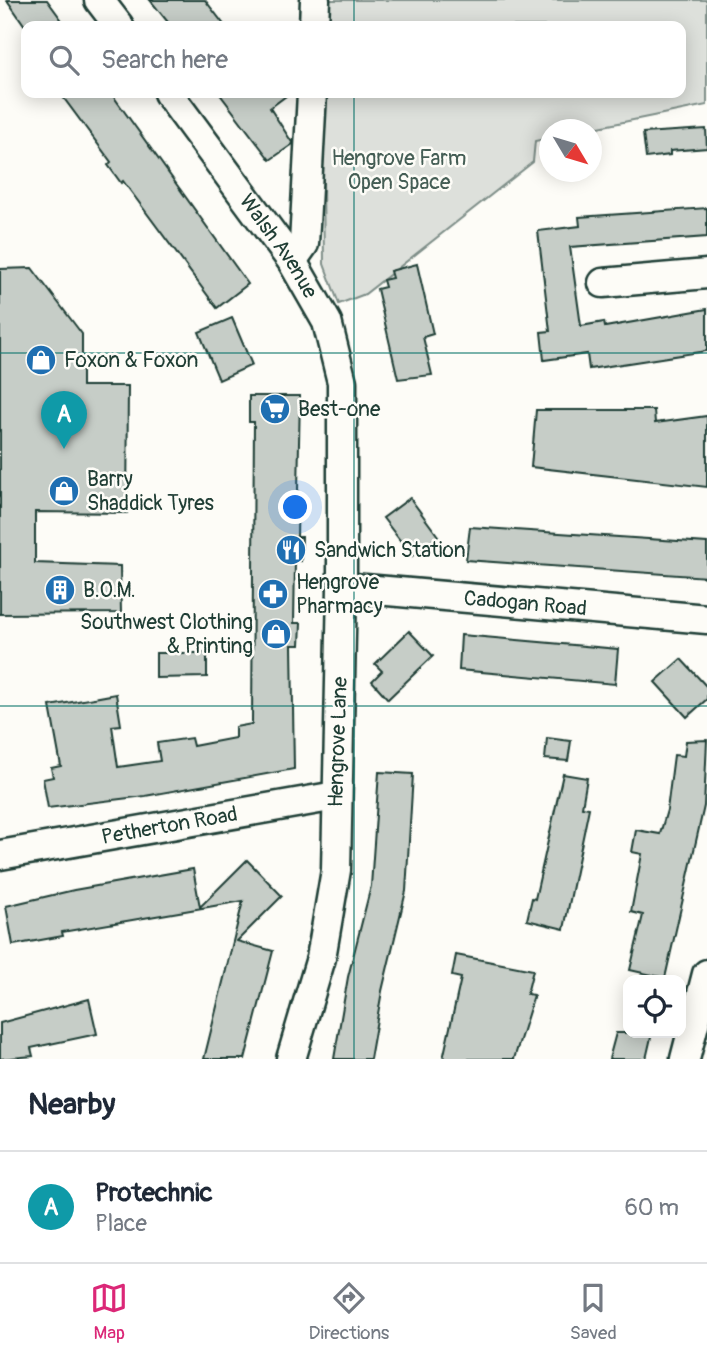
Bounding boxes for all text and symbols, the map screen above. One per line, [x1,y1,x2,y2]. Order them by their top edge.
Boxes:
search box [21,21,686,98]
icon: search [45,41,83,79]
text: Search here [101,44,228,76]
north arrow [539,119,602,182]
park label: Hengrove Farm Open Space [332,145,466,196]
street label: Walsh Avenue [233,188,324,304]
shop icon: Foxon & Foxon [24,343,58,377]
place label: Foxon & Foxon [64,347,198,374]
pin: A [41,391,87,449]
supermarket icon: Best-one [258,392,292,426]
place label: Best-one [298,396,381,423]
place label: Barry Shaddick Tyres [87,466,215,517]
shop icon: Barry Shaddick Tyres [47,474,81,508]
your location [278,490,312,524]
restaurant icon: Sandwich Station [274,533,308,567]
place label: Sandwich Station [314,537,466,564]
place label: Hengrove Pharmacy [296,569,383,620]
building icon: B.O.M. [43,573,77,607]
place label: B.O.M. [83,577,136,604]
pharmacy icon: Hengrove Pharmacy [256,577,290,611]
street label: Cadogan Road [463,584,588,622]
place label: Southwest Clothing & Printing [80,609,253,660]
shop icon: Southwest Clothing & Printing [259,617,293,651]
street label: Hengrove Lane [322,676,354,808]
street label: Petherton Road [99,800,240,850]
map controls [623,975,686,1038]
button: locate [623,975,686,1038]
text: Nearby [28,1086,115,1123]
text: Protechnic [95,1177,213,1209]
text: A [44,1193,58,1222]
text: 60 m [624,1193,679,1222]
text: Place [95,1209,147,1238]
tab: Map [90,1279,128,1345]
tab: Directions [309,1279,389,1345]
tab: Saved [570,1279,617,1345]

